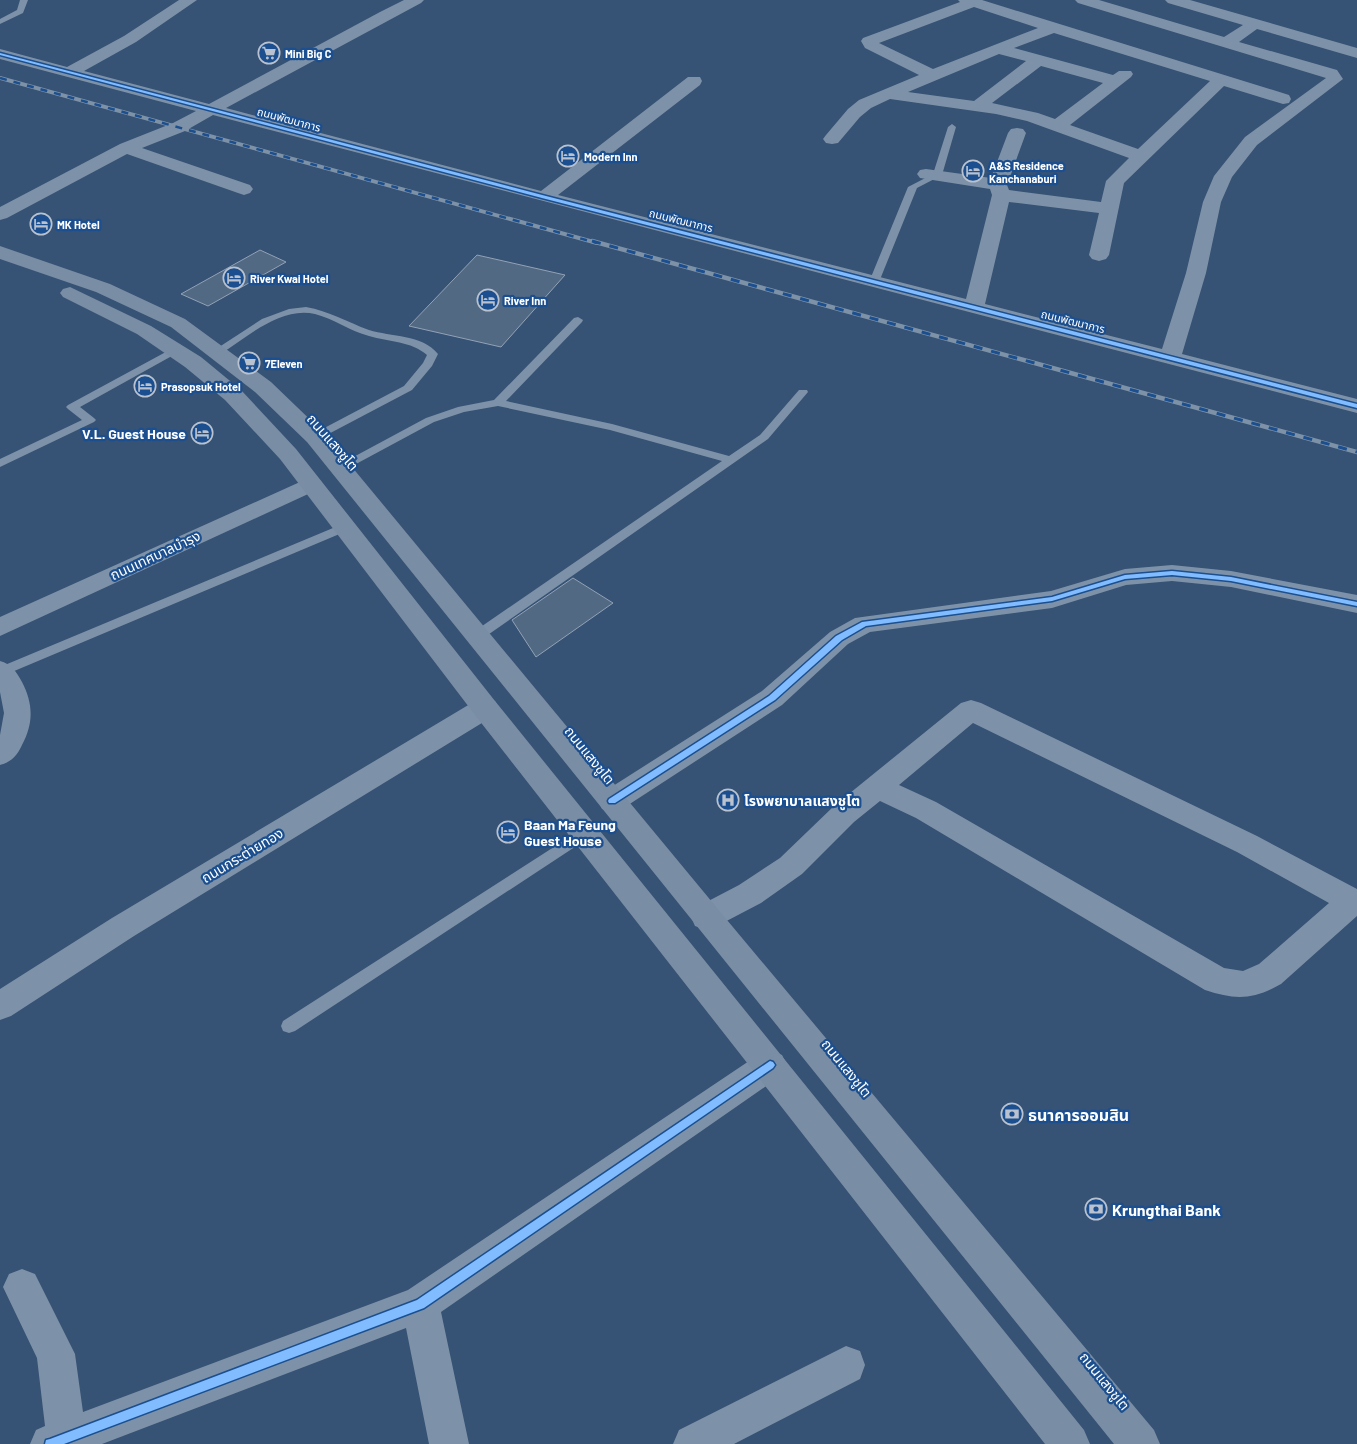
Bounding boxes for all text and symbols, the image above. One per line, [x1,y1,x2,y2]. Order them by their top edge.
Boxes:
supermarket icon: Mini Big C [257,41,281,65]
place label: Mini Big C [285,47,332,60]
street label: ถนนพัฒนาการ [256,104,322,134]
hotel icon: Modern Inn [556,144,580,168]
place label: Modern Inn [584,150,638,163]
hotel icon: A&S Residence Kanchanaburi [961,159,985,183]
place label: A&S Residence Kanchanaburi [989,159,1064,185]
street label: ถนนพัฒนาการ [648,206,714,234]
hotel icon: MK Hotel [29,212,53,236]
place label: MK Hotel [57,218,100,231]
hotel icon: River Kwai Hotel [222,266,246,290]
place label: River Kwai Hotel [250,272,329,285]
hotel icon: River Inn [476,288,500,312]
place label: River Inn [504,294,546,307]
street label: ถนนพัฒนาการ [1040,307,1106,335]
supermarket icon: 7Eleven [237,351,261,375]
place label: 7Eleven [265,357,303,370]
hotel icon: Prasopsuk Hotel [133,374,157,398]
place label: Prasopsuk Hotel [161,380,241,393]
street label: ถนนแสงชูโต [303,410,362,475]
hotel icon: V.L. Guest House [190,421,214,445]
place label: V.L. Guest House [82,425,186,442]
street label: ถนนเทศบาลบำรุง [107,527,203,584]
street label: ถนนแสงชูโต [561,723,619,788]
hospital icon: โรงพยาบาลแสงชูโต [716,788,740,812]
place label: โรงพยาบาลแสงชูโต [744,792,860,811]
place label: Baan Ma Feung Guest House [524,816,616,849]
hotel icon: Baan Ma Feung Guest House [496,820,520,844]
street label: ถนนกระต่ายทอง [198,824,286,886]
street label: ถนนแสงชูโต [818,1036,876,1101]
bank icon: ธนาคารออมสิน [1000,1102,1024,1126]
place label: ธนาคารออมสิน [1028,1105,1129,1124]
bank icon: Krungthai Bank [1084,1197,1108,1221]
place label: Krungthai Bank [1112,1200,1221,1219]
street label: ถนนแสงชูโต [1076,1349,1134,1414]

